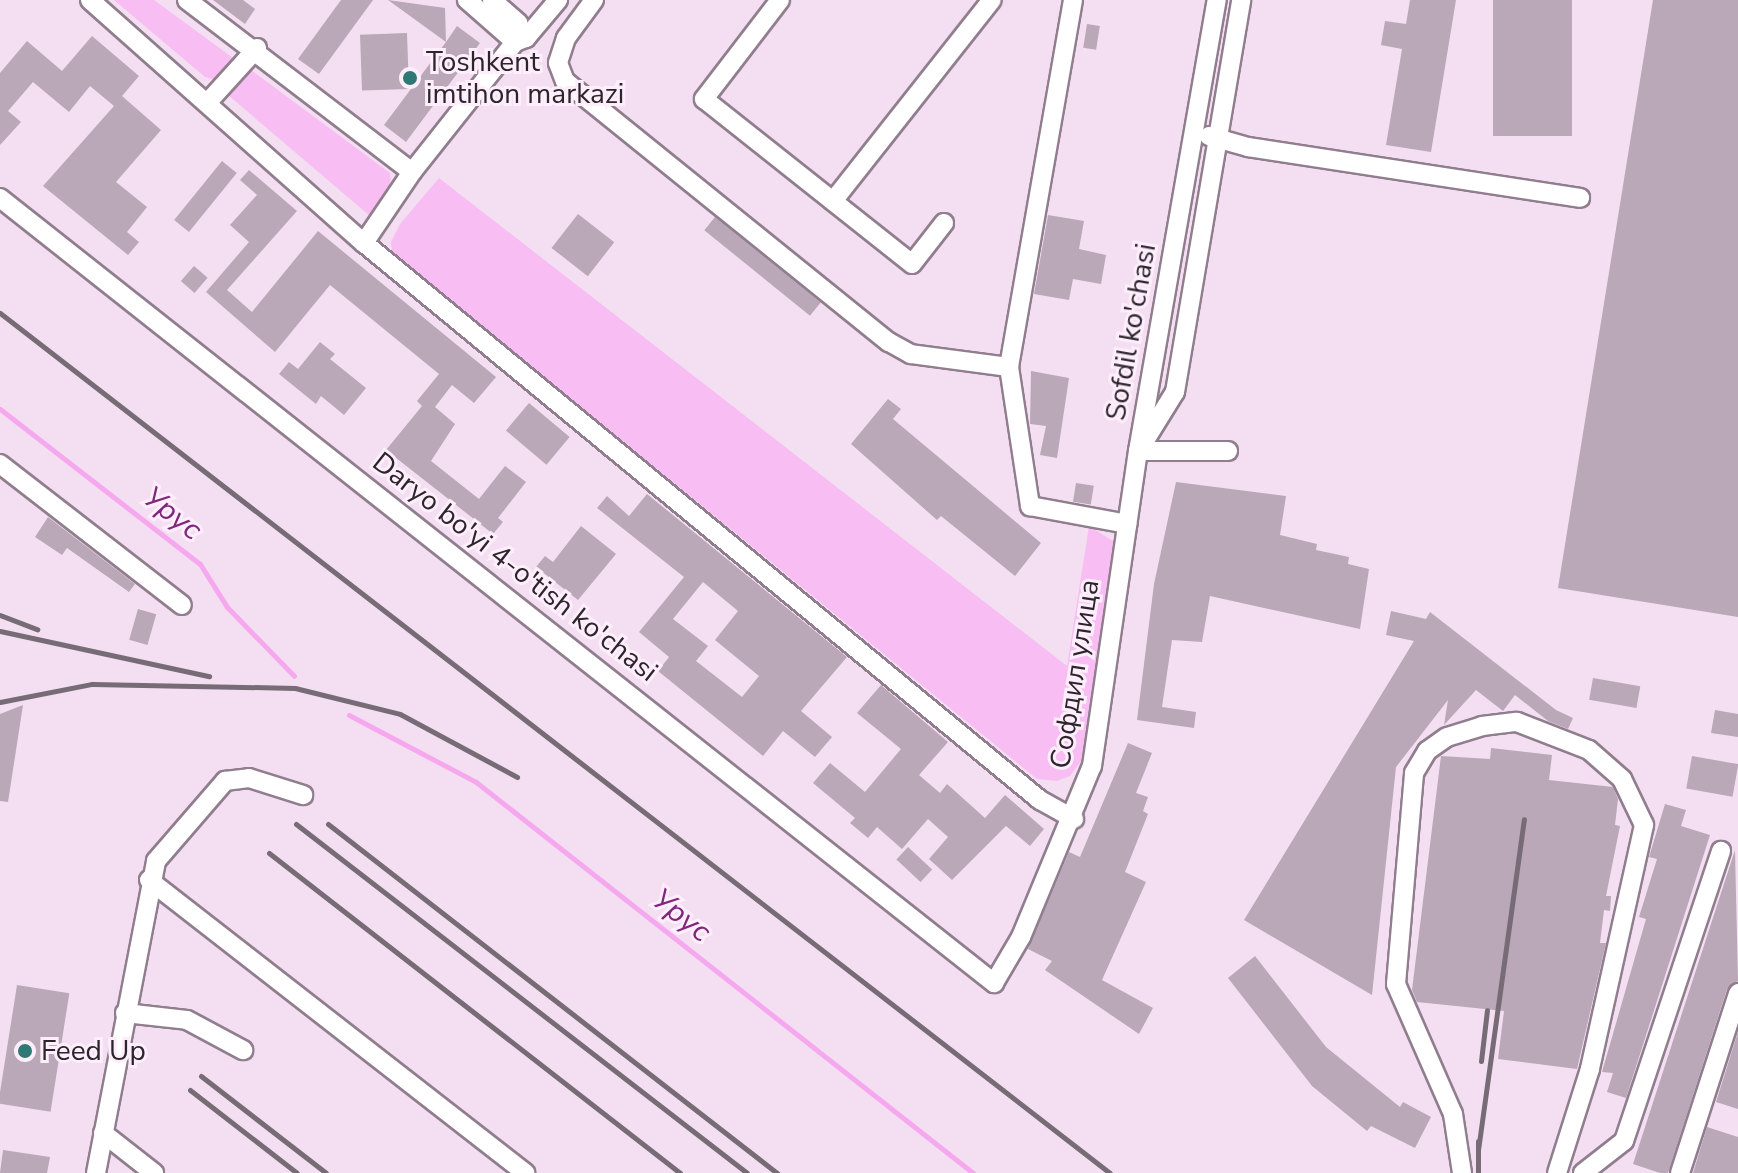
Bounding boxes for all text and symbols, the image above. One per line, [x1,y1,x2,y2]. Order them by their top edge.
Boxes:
place label: Toshkent imtihon markazi [426,45,624,111]
marker: Toshkent imtihon markazi [401,69,419,87]
street label: Sofdil ko'chasi [1099,241,1163,423]
street label: Daryo bo'yi 4-o'tish ko'chasi [366,445,664,689]
water label: Урус [135,480,209,548]
street label: Софдил улица [1043,577,1107,771]
water label: Урус [644,882,718,950]
place label: Feed Up [41,1034,146,1068]
marker: Feed Up [16,1042,34,1060]

